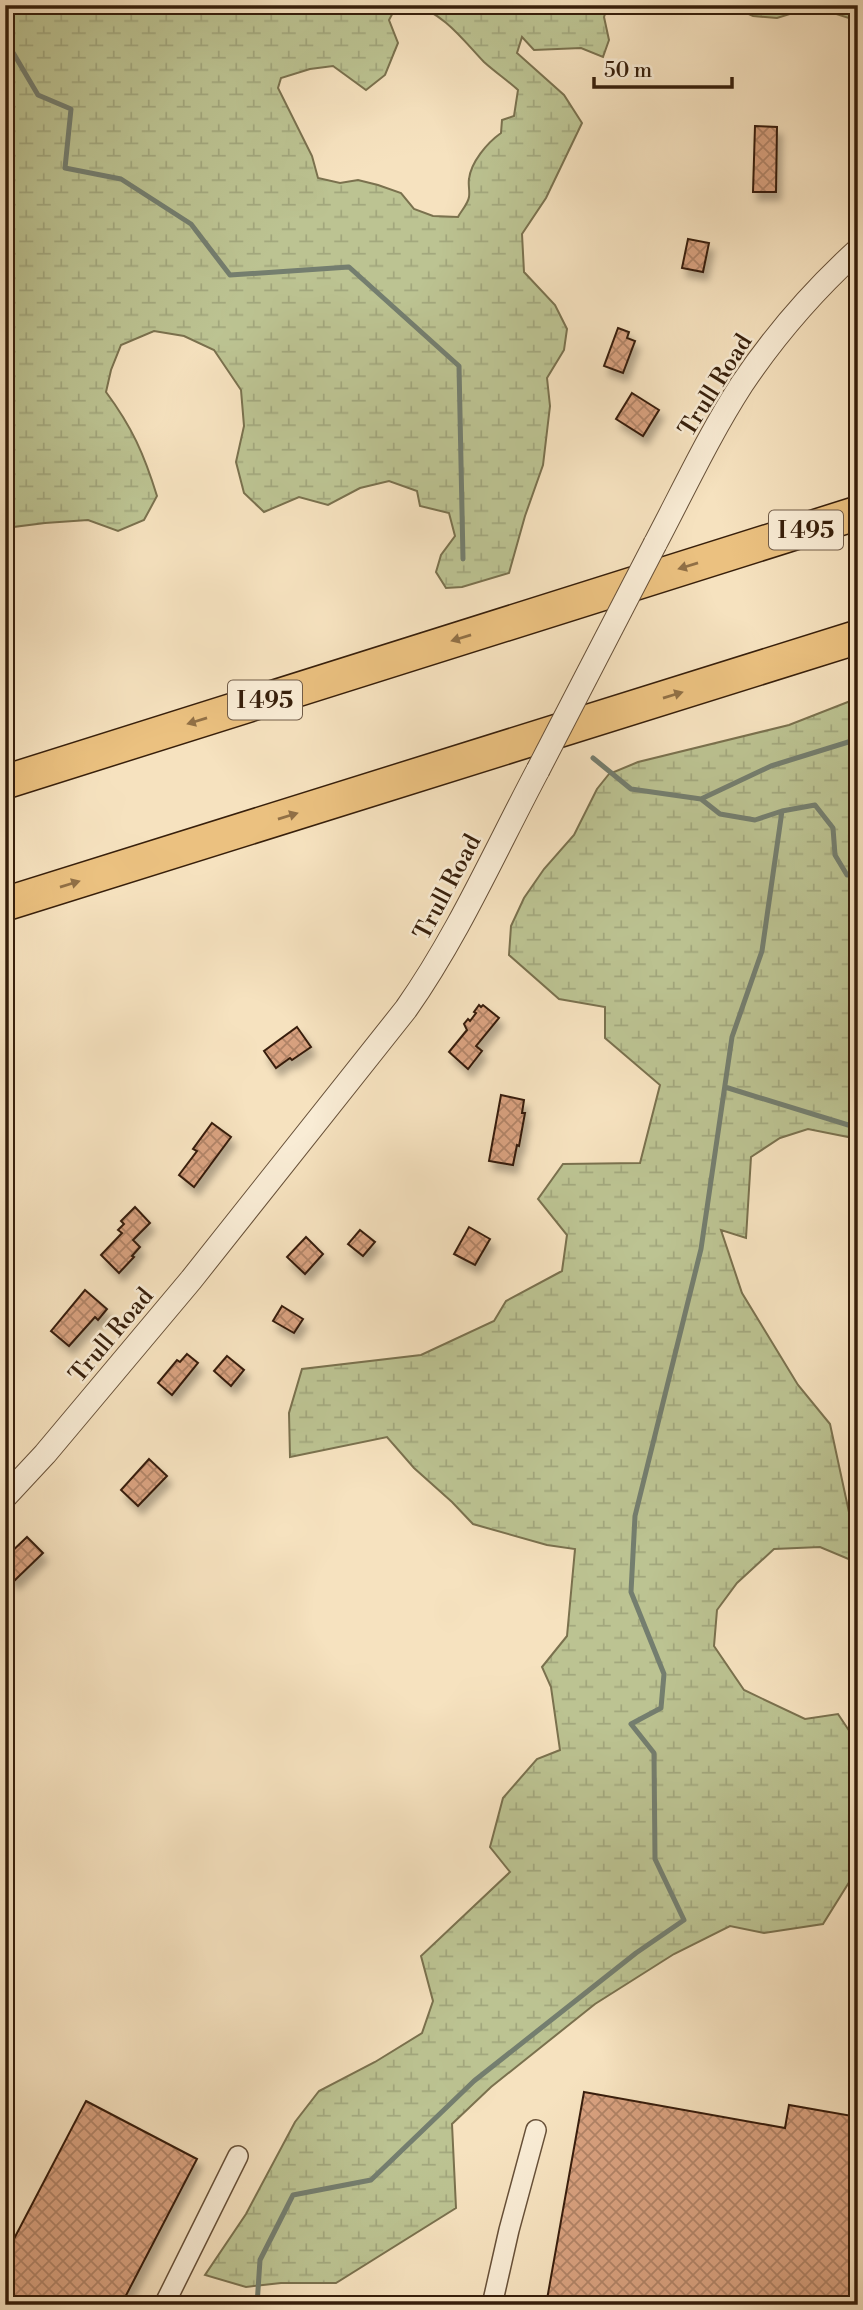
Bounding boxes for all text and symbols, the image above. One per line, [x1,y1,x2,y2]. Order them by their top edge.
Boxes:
scale bar [594,46,732,90]
text: 50 m [604,58,652,84]
street label: Trull Road [673,328,759,442]
road number: I 495 [769,510,843,550]
one-way arrow [678,562,699,572]
one-way arrow [450,634,471,644]
road number: I 495 [228,680,302,720]
one-way arrow [662,689,683,700]
one-way arrow [186,717,207,727]
one-way arrow [277,810,298,821]
street label: Trull Road [408,829,488,945]
one-way arrow [60,878,81,888]
street label: Trull Road [63,1282,161,1389]

